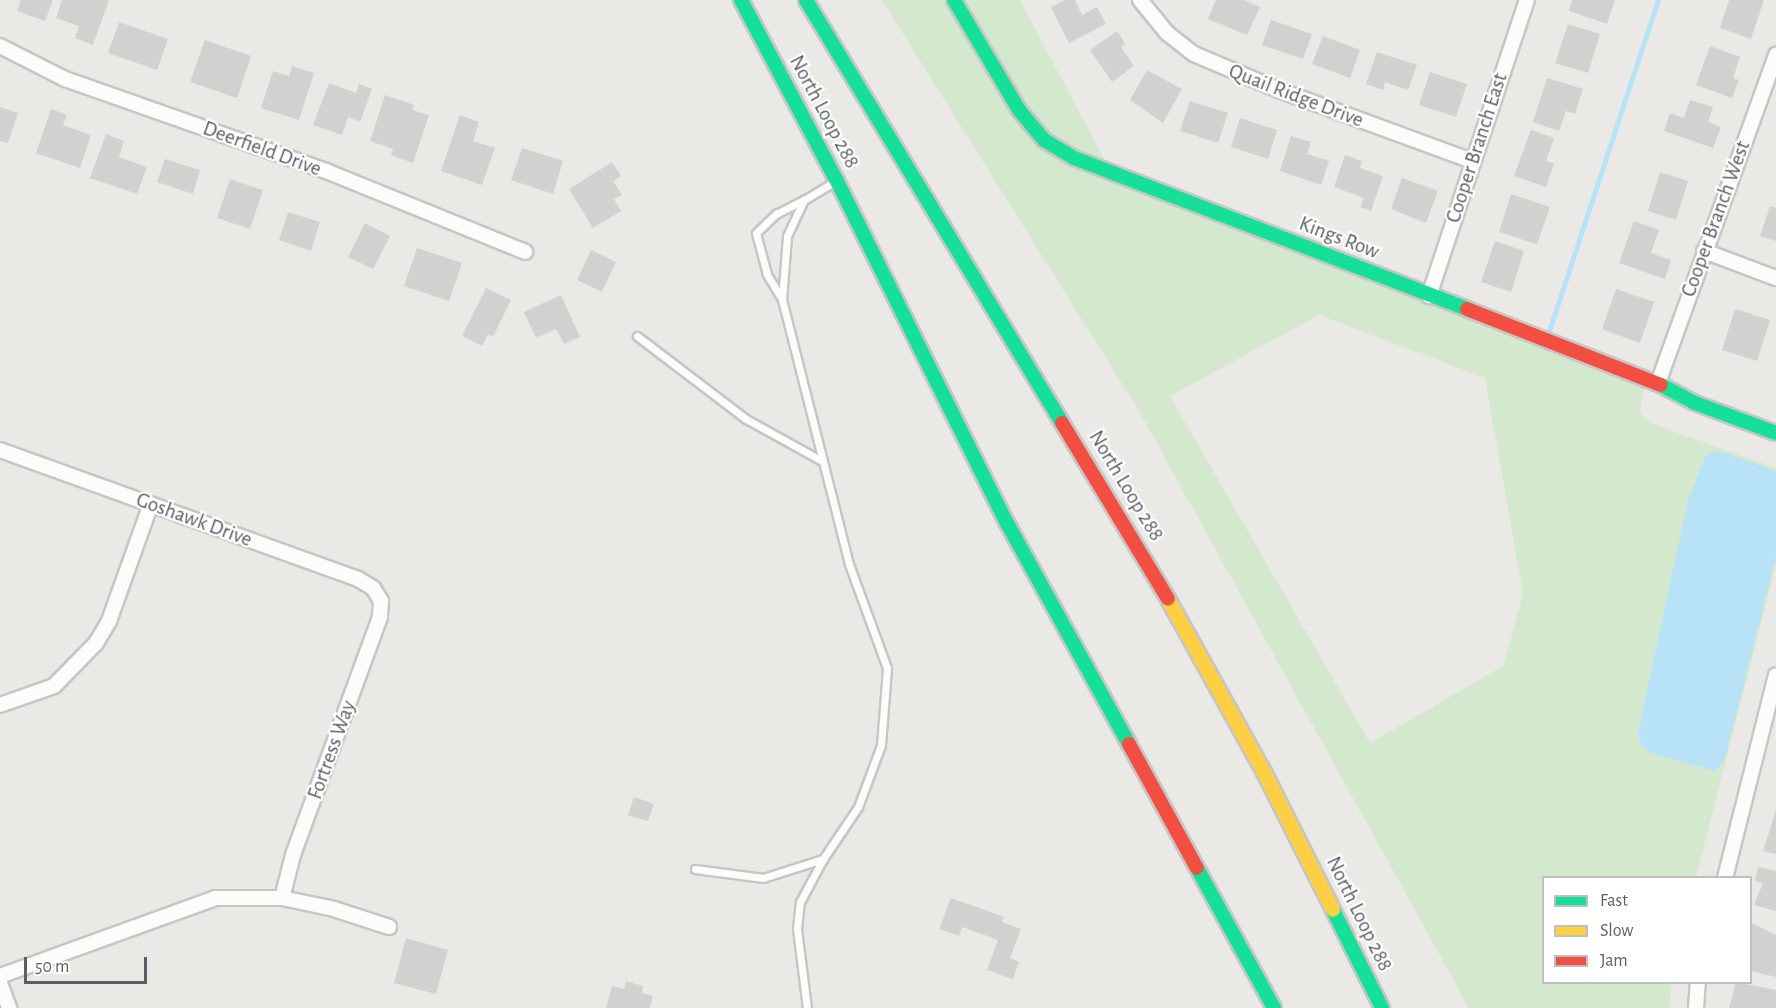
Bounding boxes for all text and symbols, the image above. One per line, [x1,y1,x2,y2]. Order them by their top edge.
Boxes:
street label: North Loop 288 [784,51,864,173]
street label: Quail Ridge Drive [1225,59,1367,133]
street label: Cooper Branch East [1441,70,1513,226]
street label: Deerfield Drive [199,116,325,182]
street label: Cooper Branch West [1676,138,1756,300]
street label: Kings Row [1295,211,1383,265]
street label: North Loop 288 [1083,426,1169,546]
street label: Goshawk Drive [133,487,255,553]
street label: Fortress Way [302,697,362,803]
street label: North Loop 288 [1320,852,1398,976]
legend [1542,876,1752,984]
text: Fast [1600,892,1628,910]
text: Slow [1600,922,1633,940]
scale bar [27,945,150,983]
text: Jam [1600,952,1628,970]
text: 50 m [35,958,69,976]

